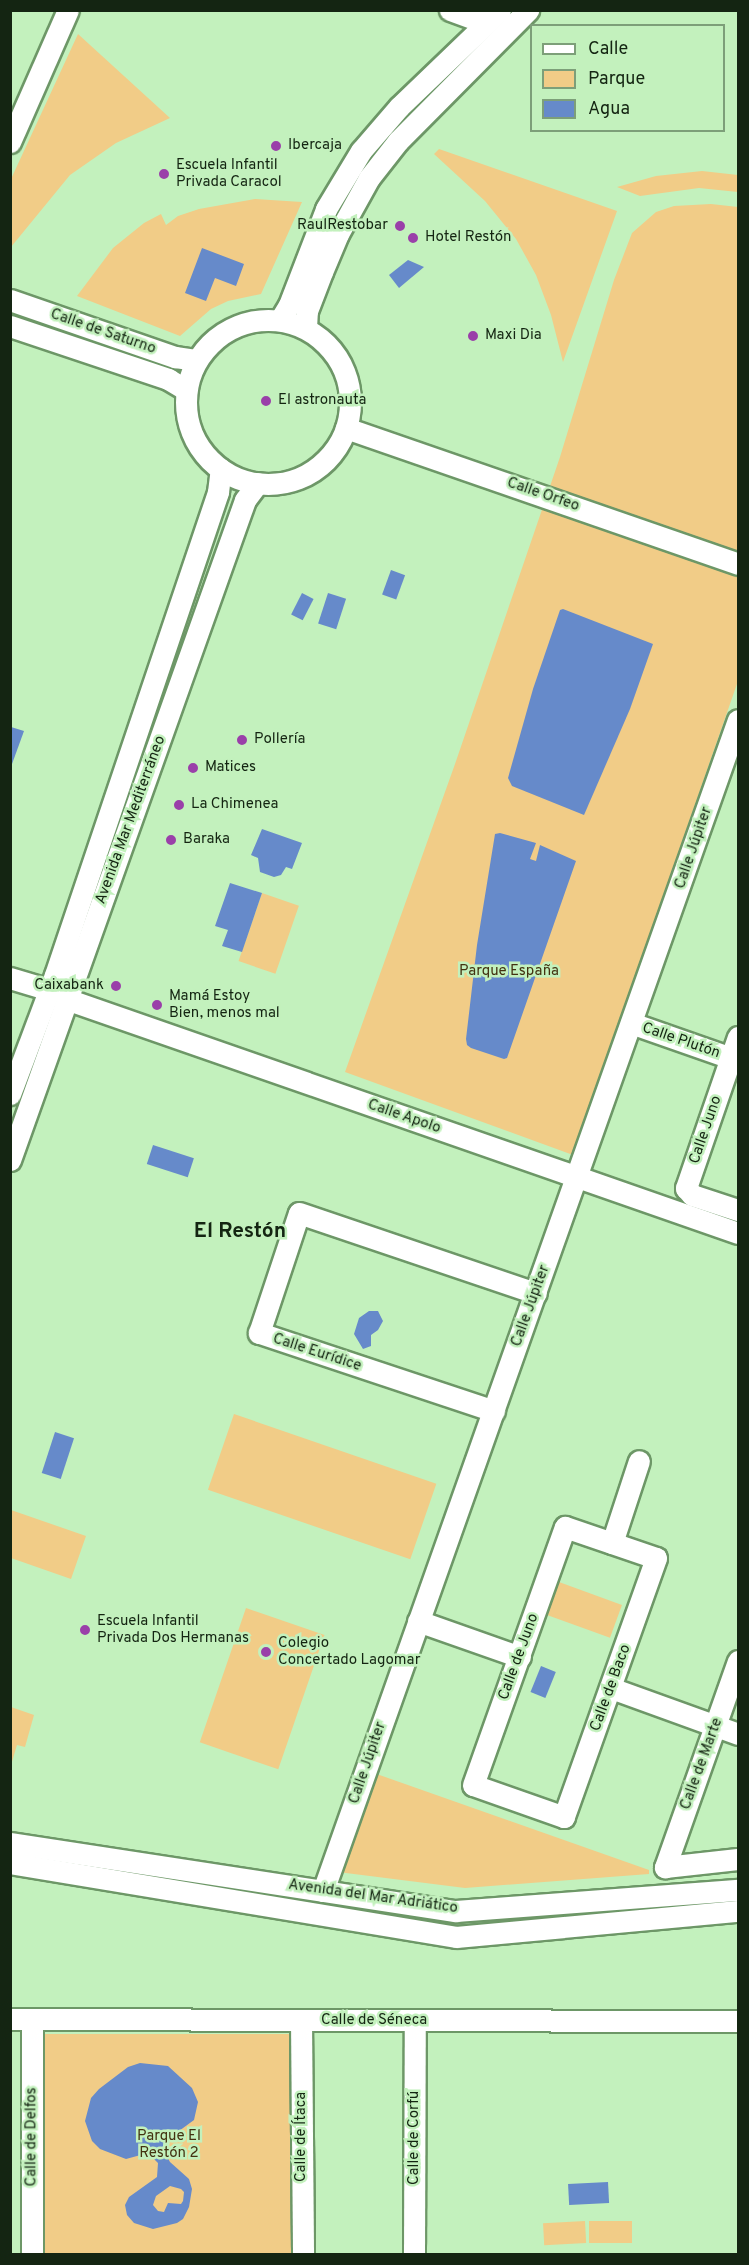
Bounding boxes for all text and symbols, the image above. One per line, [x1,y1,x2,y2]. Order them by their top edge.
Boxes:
legend [530,24,725,132]
text: Calle [588,38,628,61]
text: Parque [588,68,645,91]
text: Agua [588,98,630,121]
place label: Ibercaja [288,137,342,155]
marker: Ibercaja [269,139,283,153]
place label: Escuela Infantil Privada Caracol [176,156,282,191]
marker: Escuela Infantil Privada Caracol [157,167,171,181]
place label: RaulRestobar [297,217,388,235]
marker: RaulRestobar [393,219,407,233]
place label: Hotel Restón [425,229,512,247]
marker: Hotel Restón [406,231,420,245]
street label: Calle de Saturno [48,306,158,358]
place label: Maxi Dia [485,327,542,345]
marker: Maxi Dia [466,329,480,343]
place label: El astronauta [278,392,366,410]
marker: El astronauta [259,394,273,408]
street label: Calle Orfeo [504,474,582,516]
place label: Pollería [254,731,305,749]
street label: Avenida Mar Mediterráneo [92,733,170,907]
marker: Pollería [235,733,249,747]
place label: Matices [205,759,256,777]
marker: Matices [186,761,200,775]
place label: La Chimenea [191,796,278,814]
marker: La Chimenea [172,798,186,812]
street label: Calle Júpiter [672,805,716,891]
place label: Baraka [183,831,230,849]
marker: Baraka [164,833,178,847]
park label: Parque España [459,963,559,981]
place label: Caixabank [34,977,104,995]
marker: Caixabank [109,979,123,993]
place label: Mamá Estoy Bien, menos mal [169,987,280,1022]
marker: Mamá Estoy Bien, menos mal [150,998,164,1012]
street label: Calle Plutón [640,1019,722,1063]
street label: Calle Juno [686,1094,726,1166]
street label: Calle Apolo [365,1096,443,1138]
district label: El Restón [194,1219,286,1245]
street label: Calle Júpiter [508,1263,554,1349]
street label: Calle Eurídice [270,1330,364,1376]
street label: Calle de Juno [495,1611,543,1703]
place label: Escuela Infantil Privada Dos Hermanas [97,1612,249,1647]
marker: Escuela Infantil Privada Dos Hermanas [78,1623,92,1637]
place label: Colegio Concertado Lagomar [278,1634,420,1669]
street label: Calle de Baco [587,1642,635,1734]
marker: Colegio Concertado Lagomar [259,1645,273,1659]
street label: Calle de Marte [677,1716,727,1812]
street label: Calle Júpiter [346,1720,390,1806]
street label: Avenida del Mar Adriático [287,1876,459,1918]
street label: Calle de Séneca [321,2012,427,2030]
street label: Calle de Delfos [23,2087,41,2187]
street label: Calle de Corfú [406,2091,424,2185]
street label: Calle de Ítaca [293,2092,311,2182]
park label: Parque El Restón 2 [137,2127,201,2162]

